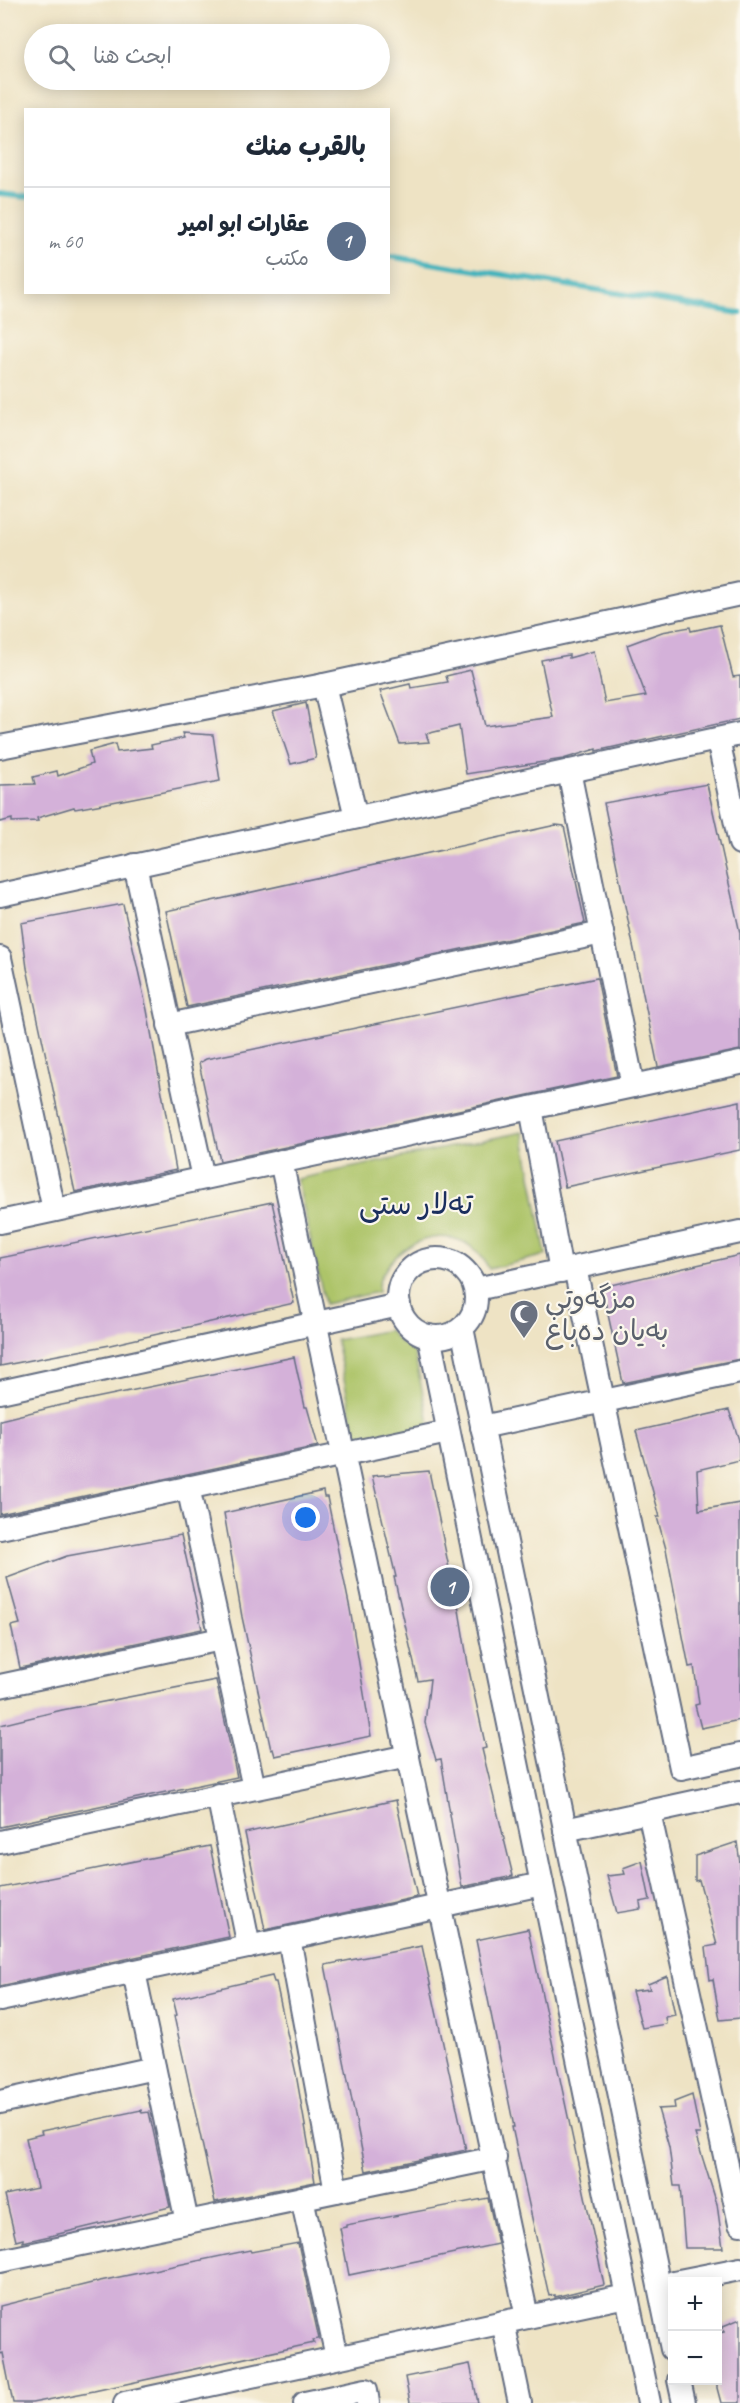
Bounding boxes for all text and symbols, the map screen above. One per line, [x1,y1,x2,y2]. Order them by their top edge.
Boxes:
search box [24,24,390,90]
icon: search [45,41,78,74]
text: ابحث هنا [93,42,172,70]
text: بالقرب منك [246,130,366,163]
text: عقارات ابو امير [179,210,309,238]
text: 60 m [48,229,82,254]
text: 1 [342,229,351,254]
text: مكتب [265,246,309,271]
district label: ته‌لار ستی [359,1185,474,1223]
place label: مزگەوتی بەیان دەباغ [545,1281,669,1350]
mosque icon: مزگەوتی بەیان دەباغ [508,1298,540,1340]
your location [291,1503,320,1532]
pin: 1 [430,1564,470,1610]
map controls [668,2277,722,2385]
button: + [668,2277,722,2331]
button: − [668,2331,722,2385]

